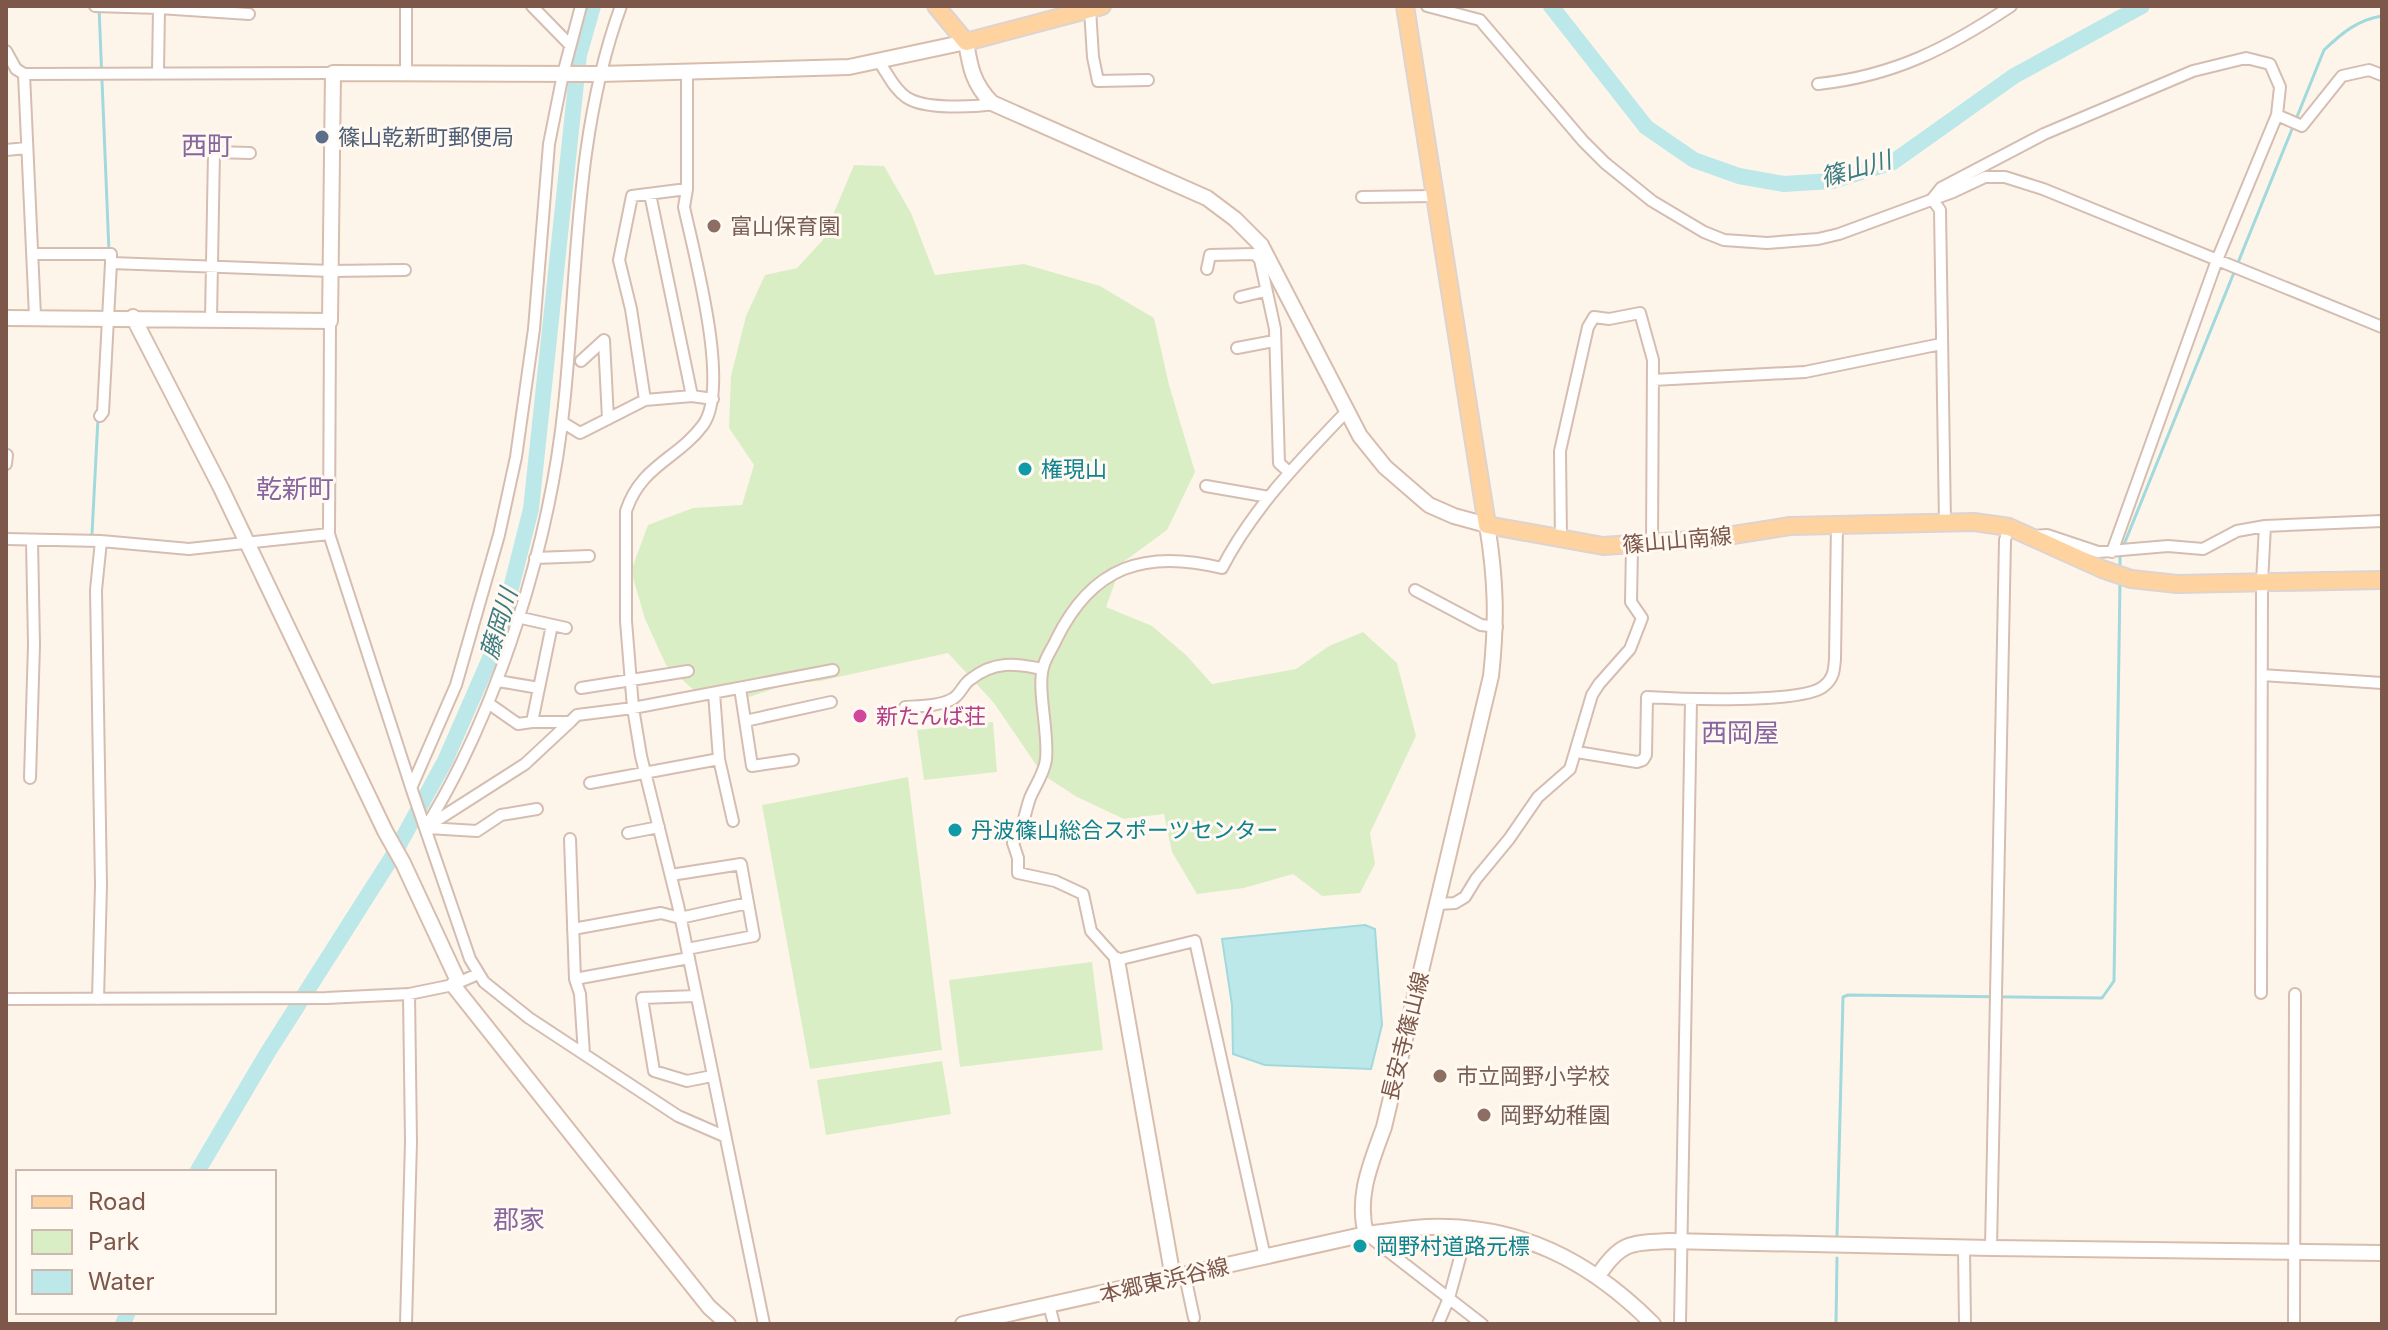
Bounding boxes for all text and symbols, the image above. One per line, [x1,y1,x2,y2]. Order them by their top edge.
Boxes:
place label: 篠山乾新町郵便局 [338,124,514,150]
marker: 篠山乾新町郵便局 [313,128,331,146]
district label: 西町 [181,130,233,161]
water label: 篠山川 [1817,144,1897,192]
place label: 富山保育園 [730,213,840,239]
marker: 富山保育園 [705,217,723,235]
place label: 権現山 [1041,456,1107,482]
marker: 権現山 [1016,460,1034,478]
district label: 乾新町 [256,473,334,504]
street label: 篠山山南線 [1621,522,1733,558]
water label: 藤岡川 [474,582,524,663]
place label: 新たんば荘 [876,703,986,729]
marker: 新たんば荘 [851,707,869,725]
district label: 西岡屋 [1701,717,1779,748]
place label: 丹波篠山総合スポーツセンター [971,817,1279,843]
marker: 丹波篠山総合スポーツセンター [946,821,964,839]
street label: 長安寺篠山線 [1376,969,1434,1103]
place label: 市立岡野小学校 [1456,1063,1610,1089]
marker: 市立岡野小学校 [1431,1067,1449,1085]
place label: 岡野幼稚園 [1500,1102,1610,1128]
marker: 岡野幼稚園 [1475,1106,1493,1124]
legend [16,1170,276,1314]
text: Road [88,1187,146,1216]
district label: 郡家 [493,1204,545,1235]
text: Park [88,1227,139,1256]
place label: 岡野村道路元標 [1376,1233,1530,1259]
marker: 岡野村道路元標 [1351,1237,1369,1255]
street label: 本郷東浜谷線 [1097,1252,1231,1308]
text: Water [88,1267,155,1296]

